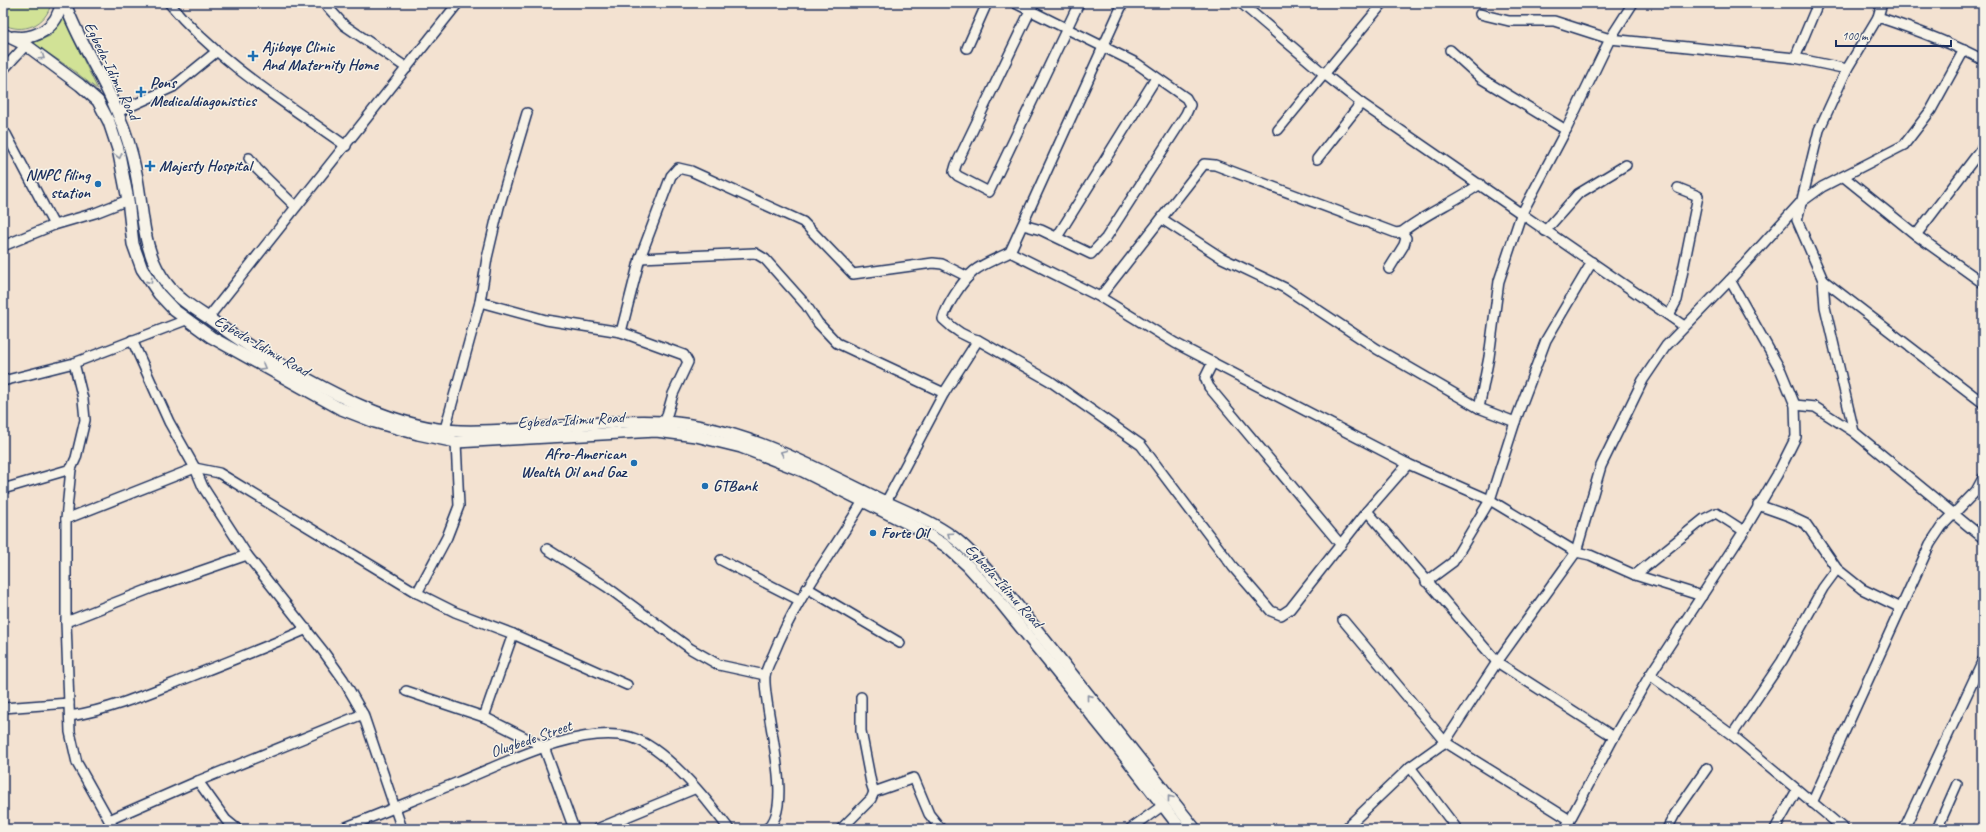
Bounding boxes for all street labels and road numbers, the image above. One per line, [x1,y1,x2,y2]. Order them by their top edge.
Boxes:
street label: Egbeda-Idimu Road [80,19,146,126]
street label: Egbeda-Idimu Road [211,311,316,383]
street label: Egbeda-Idimu Road [517,407,627,433]
street label: Egbeda-Idimu Road [961,540,1049,634]
street label: Olugbede Street [488,715,576,762]

